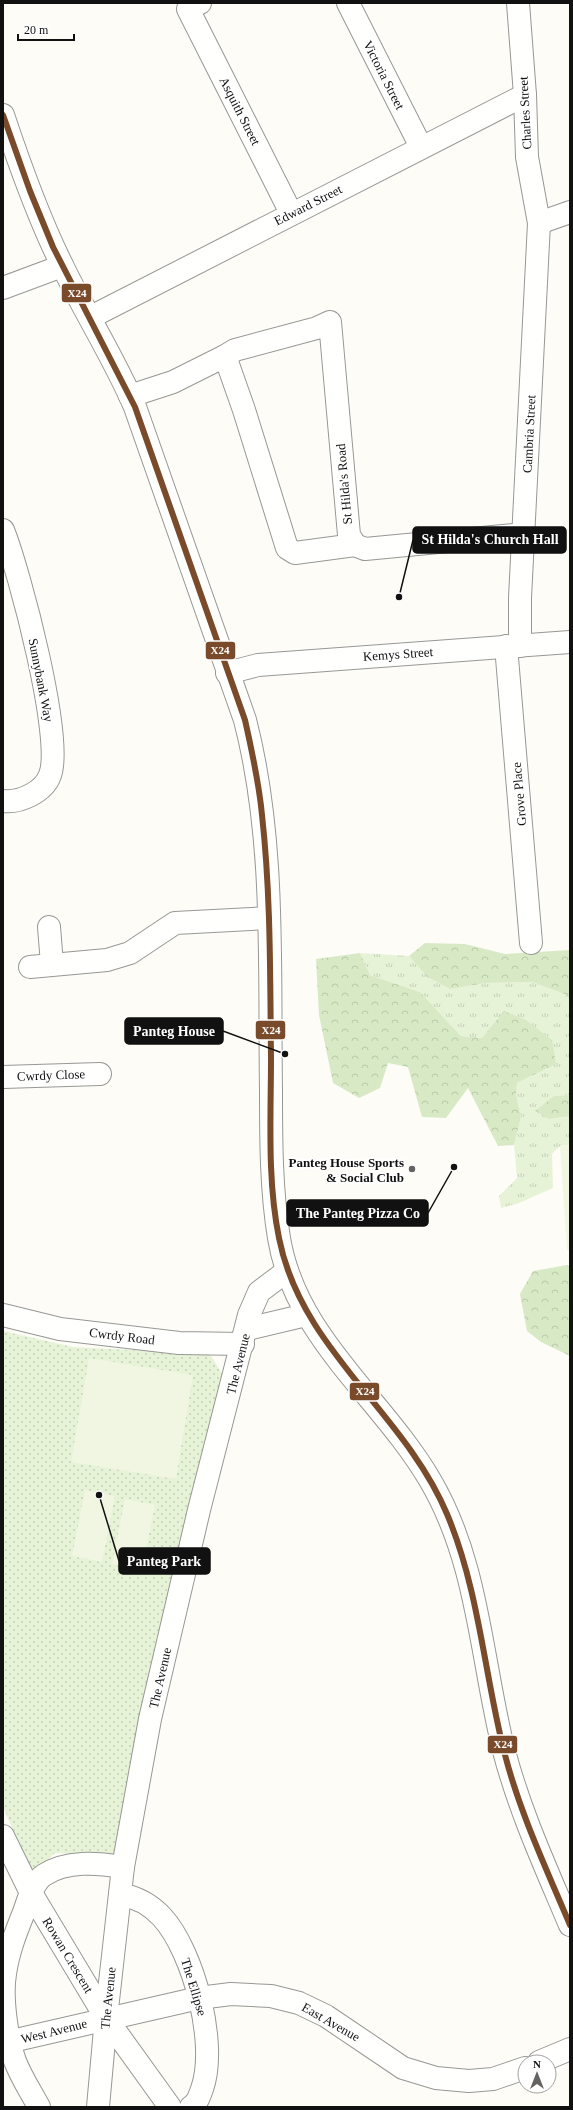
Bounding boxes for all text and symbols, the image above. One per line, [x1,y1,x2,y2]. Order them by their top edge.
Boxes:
scale bar [18,16,74,42]
text: 20 m [24,23,49,37]
street label: Victoria Street [360,38,408,112]
street label: Asquith Street [216,74,264,148]
street label: Charles Street [516,76,534,150]
street label: Edward Street [272,181,345,228]
line badge: X24 [61,283,92,303]
text: X24 [68,287,87,299]
street label: Cambria Street [519,394,539,474]
street label: St Hilda's Road [333,442,355,525]
callout: St Hilda's Church Hall [413,527,566,553]
text: St Hilda's Church Hall [421,532,559,547]
street label: Sunnybank Way [26,637,57,724]
line badge: X24 [205,641,236,660]
text: X24 [211,644,230,656]
street label: Kemys Street [362,644,434,664]
street label: Grove Place [509,761,529,826]
callout: Panteg House [125,1018,223,1044]
line badge: X24 [255,1020,286,1040]
text: Panteg House [133,1024,215,1039]
text: X24 [262,1024,281,1036]
street label: Cwrdy Close [17,1066,86,1084]
place label: Panteg House Sports & Social Club [288,1155,404,1185]
marker: Panteg House Sports & Social Club [407,1164,417,1174]
callout: The Panteg Pizza Co [287,1200,428,1226]
text: The Panteg Pizza Co [296,1206,420,1221]
street label: Cwrdy Road [88,1325,156,1348]
street label: The Avenue [223,1332,253,1396]
line badge: X24 [349,1382,380,1401]
text: X24 [356,1385,375,1397]
callout: Panteg Park [119,1548,210,1574]
text: Panteg Park [127,1554,201,1569]
street label: The Avenue [146,1646,174,1710]
line badge: X24 [487,1735,518,1754]
text: X24 [494,1738,513,1750]
street label: Rowan Crescent [40,1914,97,1996]
street label: The Ellipse [178,1956,210,2018]
street label: The Avenue [97,1966,119,2030]
street label: East Avenue [299,1999,363,2045]
street label: West Avenue [19,2015,89,2046]
north arrow [517,2054,557,2094]
text: N [533,2058,541,2070]

